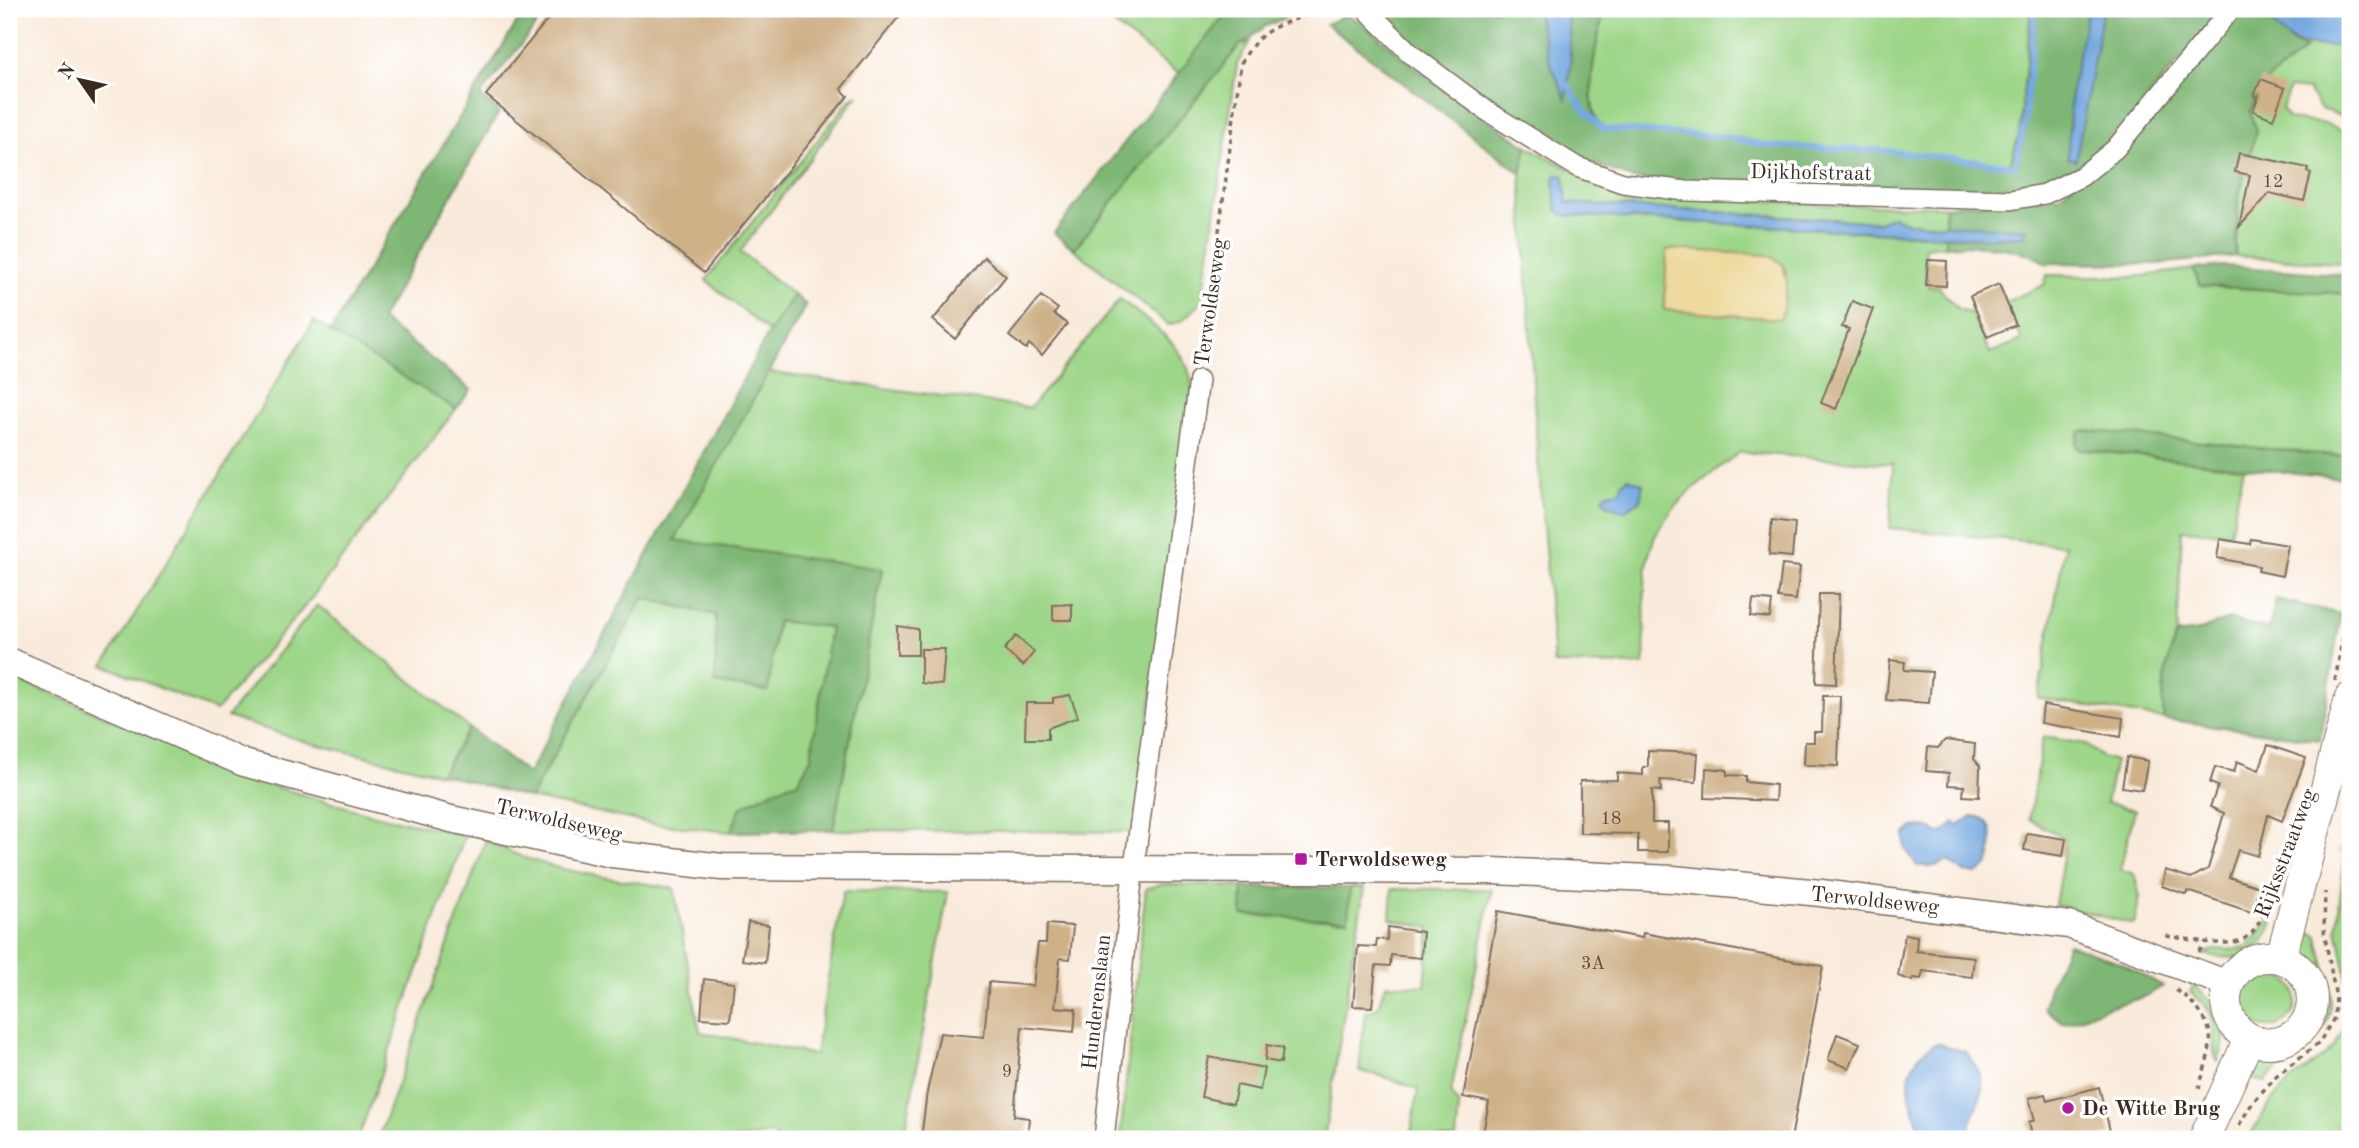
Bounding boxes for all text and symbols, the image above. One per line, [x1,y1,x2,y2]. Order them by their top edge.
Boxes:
north arrow [46,46,116,116]
text: N [56,60,80,83]
street label: Dijkhofstraat [1750,162,1872,185]
house number: 12 [2263,173,2283,191]
street label: Terwoldseweg [1192,236,1231,368]
street label: Rijksstraatweg [2252,785,2321,921]
street label: Terwoldseweg [493,797,625,846]
house number: 18 [1601,810,1621,828]
place label: Terwoldseweg [1315,850,1447,871]
marker: Terwoldseweg [1293,851,1309,867]
street label: Terwoldseweg [1809,884,1941,919]
street label: Hunderenslaan [1080,933,1115,1071]
house number: 3A [1581,955,1605,973]
house number: 9 [1002,1063,1012,1081]
place label: De Witte Brug [2082,1099,2220,1120]
marker: De Witte Brug [2060,1100,2076,1116]

